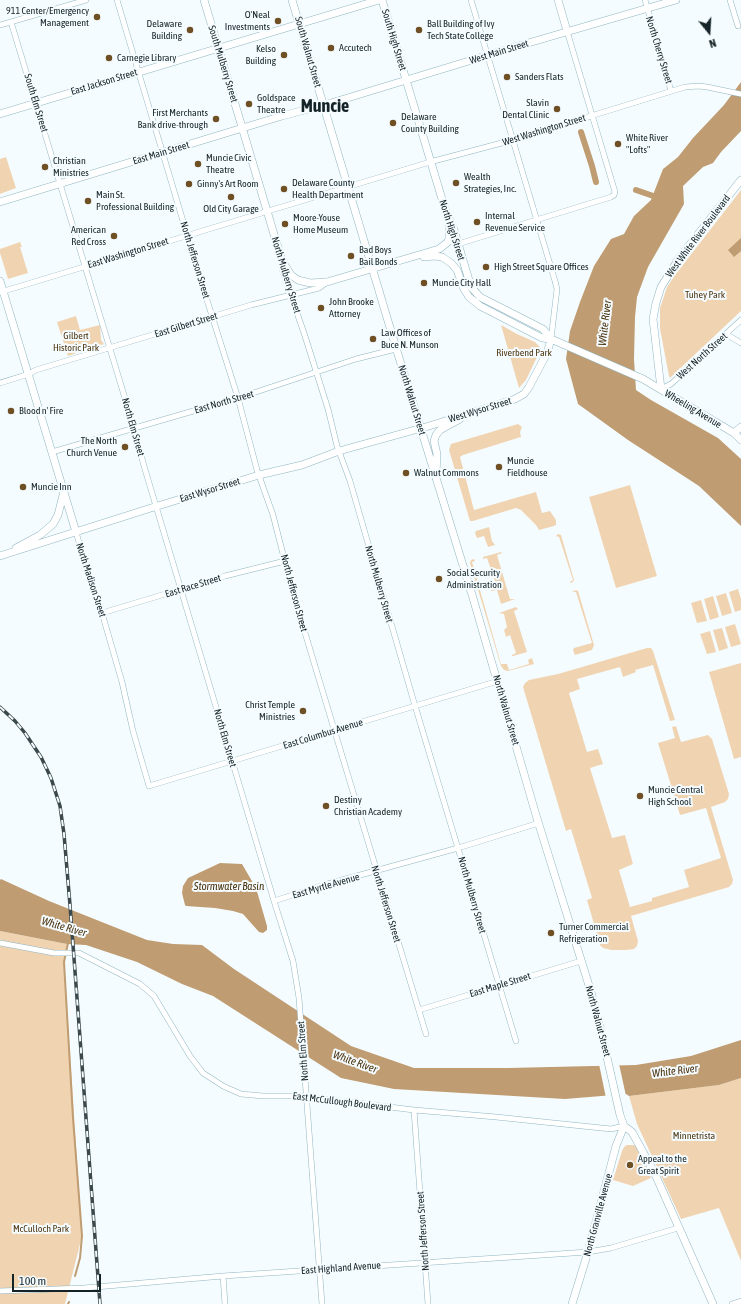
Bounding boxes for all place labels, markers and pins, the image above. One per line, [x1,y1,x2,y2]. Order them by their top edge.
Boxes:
place label: 911 Center/Emergency Management [6,5,89,28]
place label: O'Neal Investments [225,9,270,32]
marker: 911 Center/Emergency Management [92,12,102,22]
marker: O'Neal Investments [273,16,283,26]
place label: Delaware Building [147,18,182,42]
place label: Ball Building of Ivy Tech State College [427,18,495,42]
marker: Delaware Building [185,25,195,35]
marker: Ball Building of Ivy Tech State College [414,25,424,35]
place label: Accutech [339,42,372,54]
place label: Kelso Building [245,43,276,66]
marker: Accutech [326,43,336,53]
marker: Kelso Building [279,50,289,60]
place label: Carnegie Library [117,52,176,64]
marker: Carnegie Library [104,53,114,63]
place label: Sanders Flats [515,71,564,83]
marker: Sanders Flats [502,72,512,82]
place label: Goldspace Theatre [257,92,295,116]
place label: Slavin Dental Clinic [502,97,549,120]
marker: Goldspace Theatre [244,99,254,109]
marker: Slavin Dental Clinic [552,104,562,114]
place label: First Merchants Bank drive-through [138,107,208,130]
place label: Delaware County Building [401,111,459,134]
marker: First Merchants Bank drive-through [211,114,221,124]
marker: Delaware County Building [388,118,398,128]
place label: White River "Lofts" [626,132,668,156]
marker: White River "Lofts" [613,139,623,149]
place label: Muncie Civic Theatre [206,152,251,176]
place label: Christian Ministries [53,155,89,178]
marker: Muncie Civic Theatre [193,159,203,169]
marker: Christian Ministries [40,162,50,172]
place label: Wealth Strategies, Inc. [464,171,516,194]
place label: Delaware County Health Department [292,177,363,200]
place label: Ginny's Art Room [197,178,259,190]
marker: Wealth Strategies, Inc. [451,178,461,188]
marker: Ginny's Art Room [184,179,194,189]
marker: Delaware County Health Department [279,184,289,194]
place label: Main St. Professional Building [96,189,174,212]
marker: Old City Garage [226,192,236,202]
marker: Main St. Professional Building [83,196,93,206]
place label: Old City Garage [203,203,259,215]
place label: Internal Revenue Service [485,210,545,234]
place label: Moore-Youse Home Museum [293,212,348,236]
marker: Internal Revenue Service [472,217,482,227]
marker: Moore-Youse Home Museum [280,219,290,229]
place label: American Red Cross [71,224,106,248]
marker: American Red Cross [109,231,119,241]
place label: Bad Boys Bail Bonds [359,244,397,268]
marker: Bad Boys Bail Bonds [346,251,356,261]
place label: High Street Square Offices [494,261,589,273]
marker: High Street Square Offices [481,262,491,272]
place label: Muncie City Hall [432,277,491,289]
marker: Muncie City Hall [419,278,429,288]
place label: John Brooke Attorney [329,296,374,320]
marker: John Brooke Attorney [316,303,326,313]
place label: Law Offices of Buce N. Munson [381,327,439,350]
marker: Law Offices of Buce N. Munson [368,334,378,344]
place label: Blood n' Fire [19,405,63,417]
marker: Blood n' Fire [6,406,16,416]
place label: The North Church Venue [67,435,117,458]
marker: The North Church Venue [120,442,130,452]
place label: Muncie Fieldhouse [507,455,548,478]
marker: Muncie Fieldhouse [494,462,504,472]
place label: Walnut Commons [414,467,479,479]
marker: Walnut Commons [401,468,411,478]
place label: Muncie Inn [31,481,72,493]
marker: Muncie Inn [18,482,28,492]
place label: Social Security Administration [447,567,502,590]
marker: Social Security Administration [434,574,444,584]
place label: Christ Temple Ministries [245,699,295,722]
marker: Christ Temple Ministries [298,706,308,716]
place label: Muncie Central High School [648,784,703,808]
marker: Muncie Central High School [635,791,645,801]
place label: Destiny Christian Academy [334,794,402,818]
marker: Destiny Christian Academy [321,801,331,811]
place label: Turner Commercial Refrigeration [559,921,629,944]
marker: Turner Commercial Refrigeration [546,928,556,938]
place label: Appeal to the Great Spirit [638,1153,687,1176]
marker: Appeal to the Great Spirit [625,1160,635,1170]

